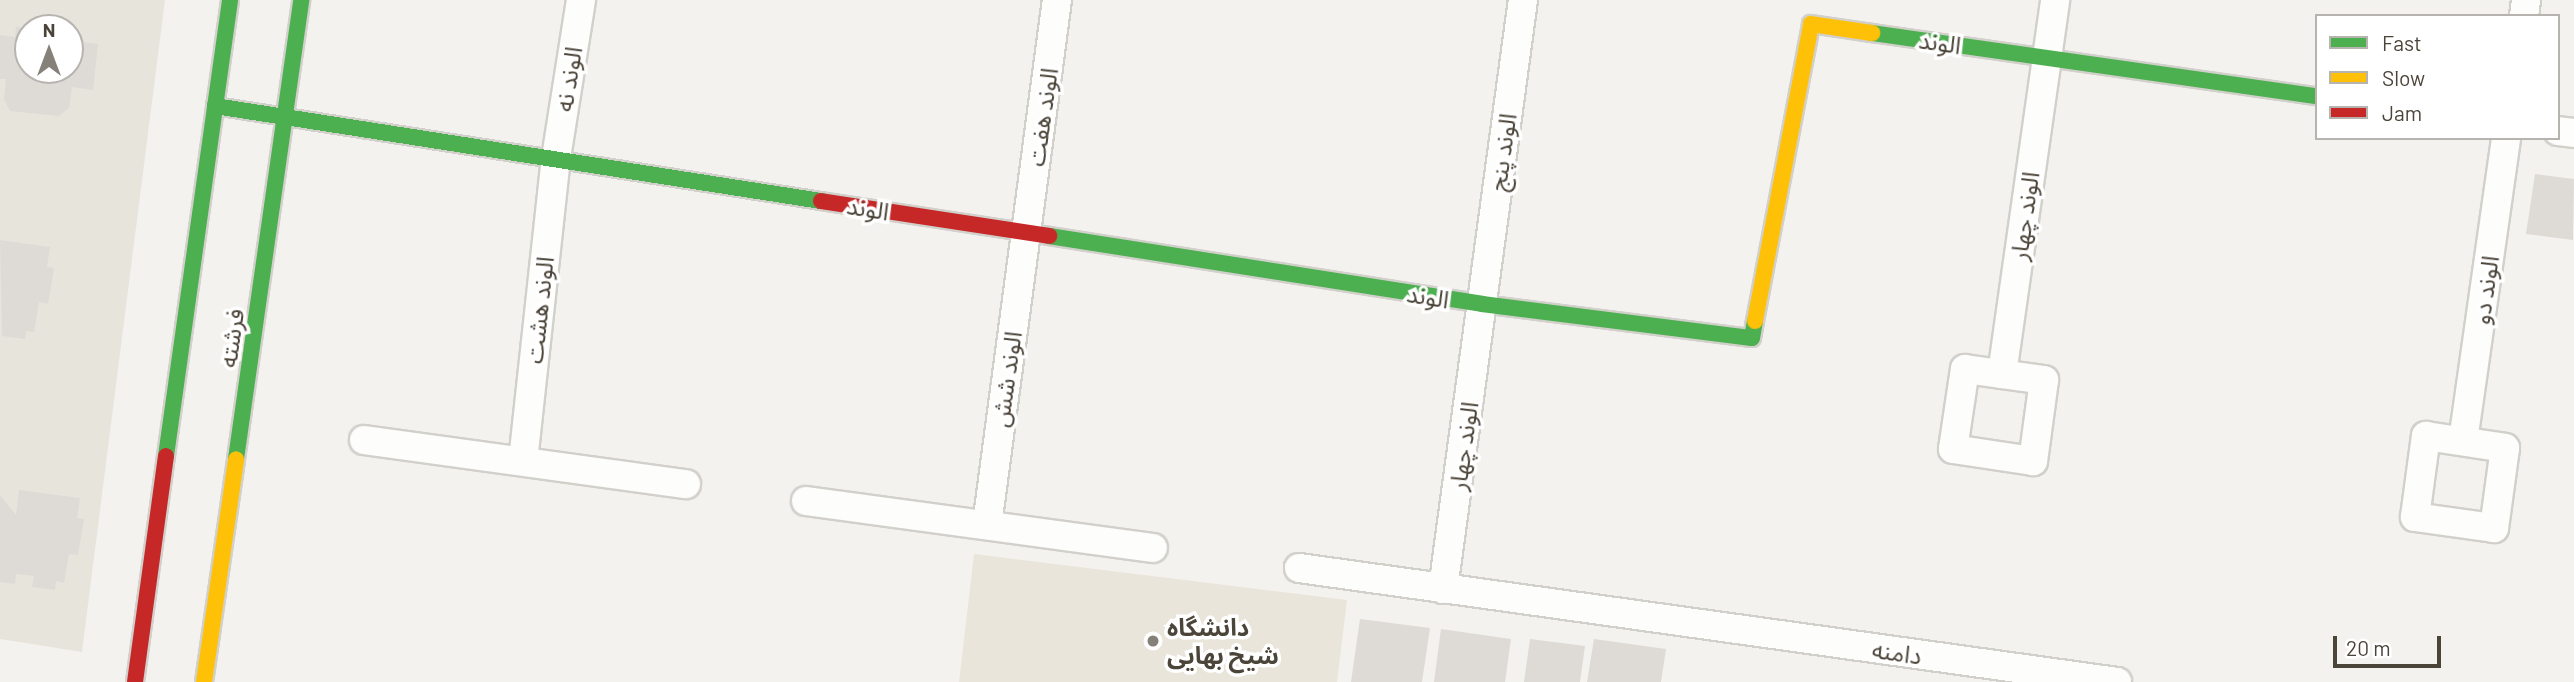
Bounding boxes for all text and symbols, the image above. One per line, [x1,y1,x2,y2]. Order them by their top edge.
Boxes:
north arrow [14,14,84,84]
legend [2315,14,2560,140]
text: N [43,18,55,41]
street label: الوند [1917,25,1963,59]
text: Fast [2382,30,2422,55]
street label: الوند نه [549,44,587,114]
text: Slow [2382,65,2425,90]
street label: الوند هفت [1021,66,1063,168]
text: Jam [2382,100,2422,125]
street label: الوند پنج [1482,111,1522,193]
street label: الوند چهار [2004,170,2044,262]
street label: الوند [845,190,891,226]
street label: الوند دو [2466,254,2504,326]
street label: الوند هشت [519,255,559,365]
street label: الوند [1405,278,1451,314]
street label: فرشته [213,307,249,369]
street label: الوند شش [985,329,1027,429]
street label: الوند چهار [1443,400,1483,492]
place label: دانشگاه شیخ بهایی [1167,613,1279,669]
scale bar [2336,622,2444,666]
marker: دانشگاه شیخ بهایی [1145,633,1161,649]
street label: دامنه [1870,634,1924,670]
text: 20 m [2346,635,2391,660]

